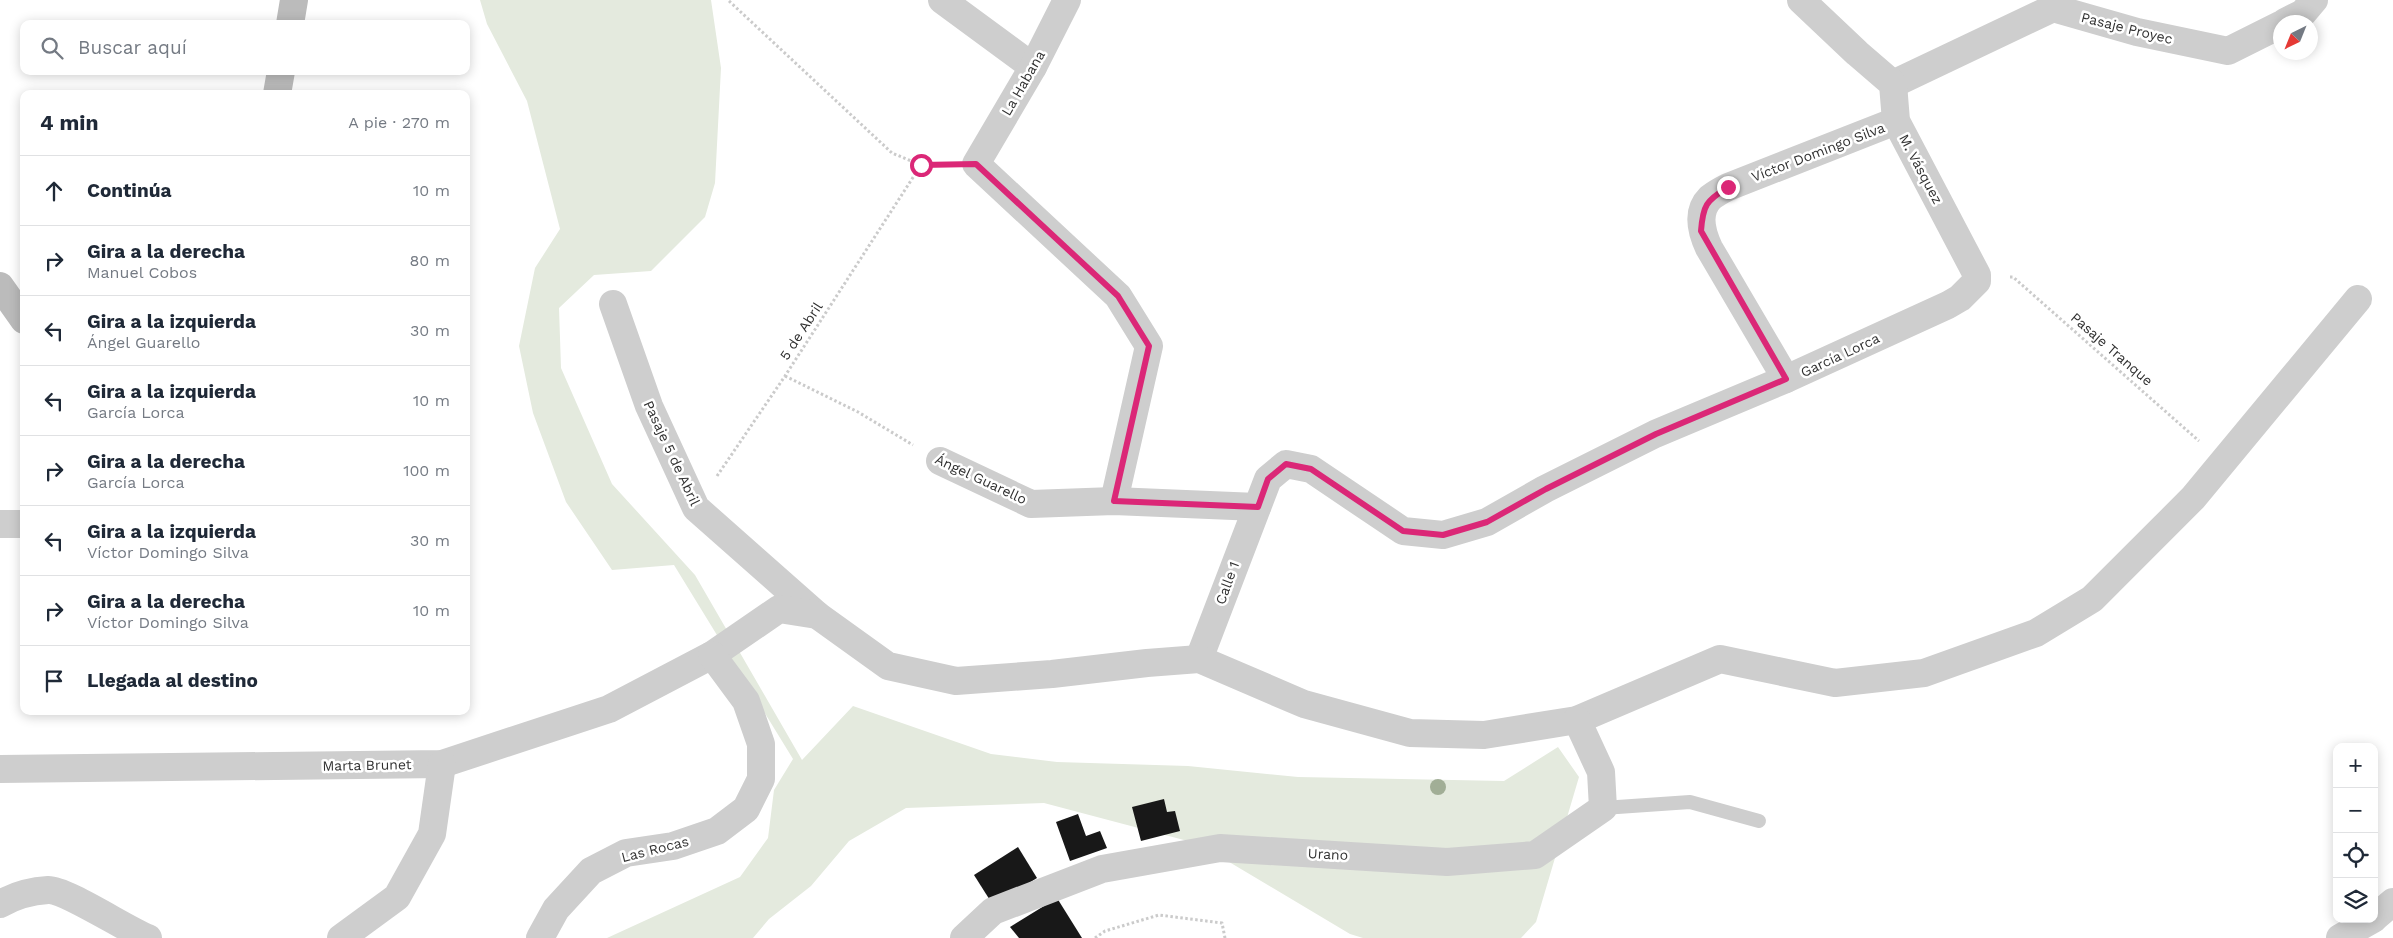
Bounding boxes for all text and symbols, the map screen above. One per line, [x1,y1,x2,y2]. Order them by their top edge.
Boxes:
street label: Pasaje Proyec [2080,9,2175,47]
north arrow [2273,15,2318,60]
search box [20,20,470,75]
icon: search [38,34,66,62]
text: Buscar aquí [78,36,187,59]
street label: La Habana [998,48,1048,118]
text: 4 min [40,110,98,135]
text: A pie · 270 m [348,113,450,132]
street label: Víctor Domingo Silva [1749,119,1887,185]
street label: M. Vásquez [1896,131,1946,207]
route start [910,154,933,177]
route end [1717,176,1740,199]
icon: ahead [40,177,68,205]
text: Continúa [87,179,171,202]
text: 10 m [413,181,450,200]
text: Gira a la derecha [87,240,245,263]
icon: right [40,247,68,275]
text: 80 m [409,251,450,270]
text: Manuel Cobos [87,263,197,282]
street label: 5 de Abril [776,298,826,363]
street label: Pasaje Tranque [2068,309,2156,389]
text: Gira a la izquierda [87,310,256,333]
icon: left [40,317,68,345]
text: 30 m [410,321,450,340]
street label: García Lorca [1798,330,1882,380]
text: Ángel Guarello [87,333,200,352]
text: Gira a la izquierda [87,380,256,403]
icon: left [40,387,68,415]
text: 10 m [413,391,450,410]
street label: Pasaje 5 de Abril [641,398,704,509]
text: García Lorca [87,403,185,422]
text: Gira a la derecha [87,450,245,473]
street label: Ángel Guarello [933,451,1029,507]
icon: right [40,457,68,485]
text: 100 m [403,461,450,480]
text: García Lorca [87,473,185,492]
text: Gira a la izquierda [87,520,256,543]
icon: left [40,527,68,555]
text: 30 m [410,531,450,550]
text: Víctor Domingo Silva [87,543,249,562]
street label: Calle 1 [1212,560,1242,606]
text: Gira a la derecha [87,590,245,613]
icon: right [40,597,68,625]
text: 10 m [413,601,450,620]
text: Víctor Domingo Silva [87,613,249,632]
icon: arrive [40,667,68,695]
text: Llegada al destino [87,669,258,692]
map controls [2333,743,2378,923]
button: + [2333,743,2378,788]
street label: Marta Brunet [322,756,412,774]
button: − [2333,788,2378,833]
street label: Las Rocas [620,833,690,865]
button: locate [2333,833,2378,878]
street label: Urano [1307,845,1349,863]
button: layers [2333,878,2378,923]

